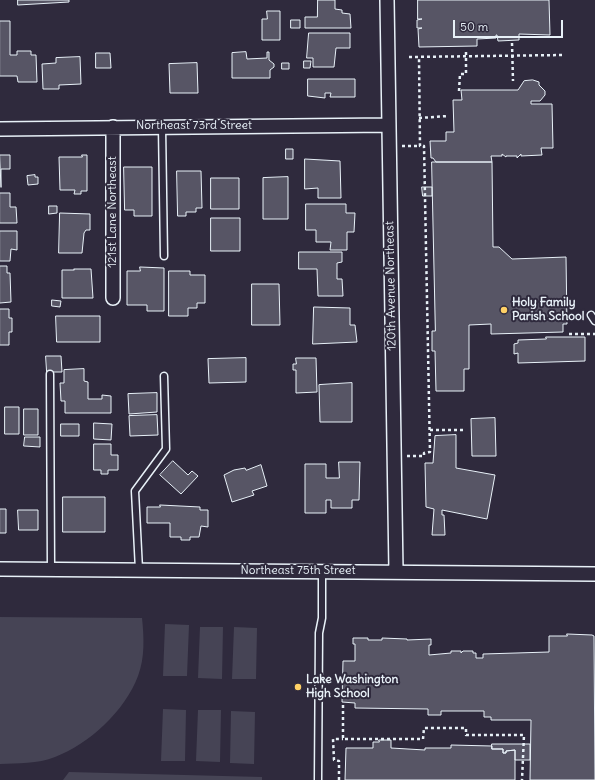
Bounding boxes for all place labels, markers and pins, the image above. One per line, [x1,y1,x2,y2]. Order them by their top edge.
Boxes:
place label: Holy Family Parish School [512,296,584,324]
marker: Holy Family Parish School [499,305,509,315]
place label: Lake Washington High School [306,673,398,701]
marker: Lake Washington High School [293,682,303,692]

